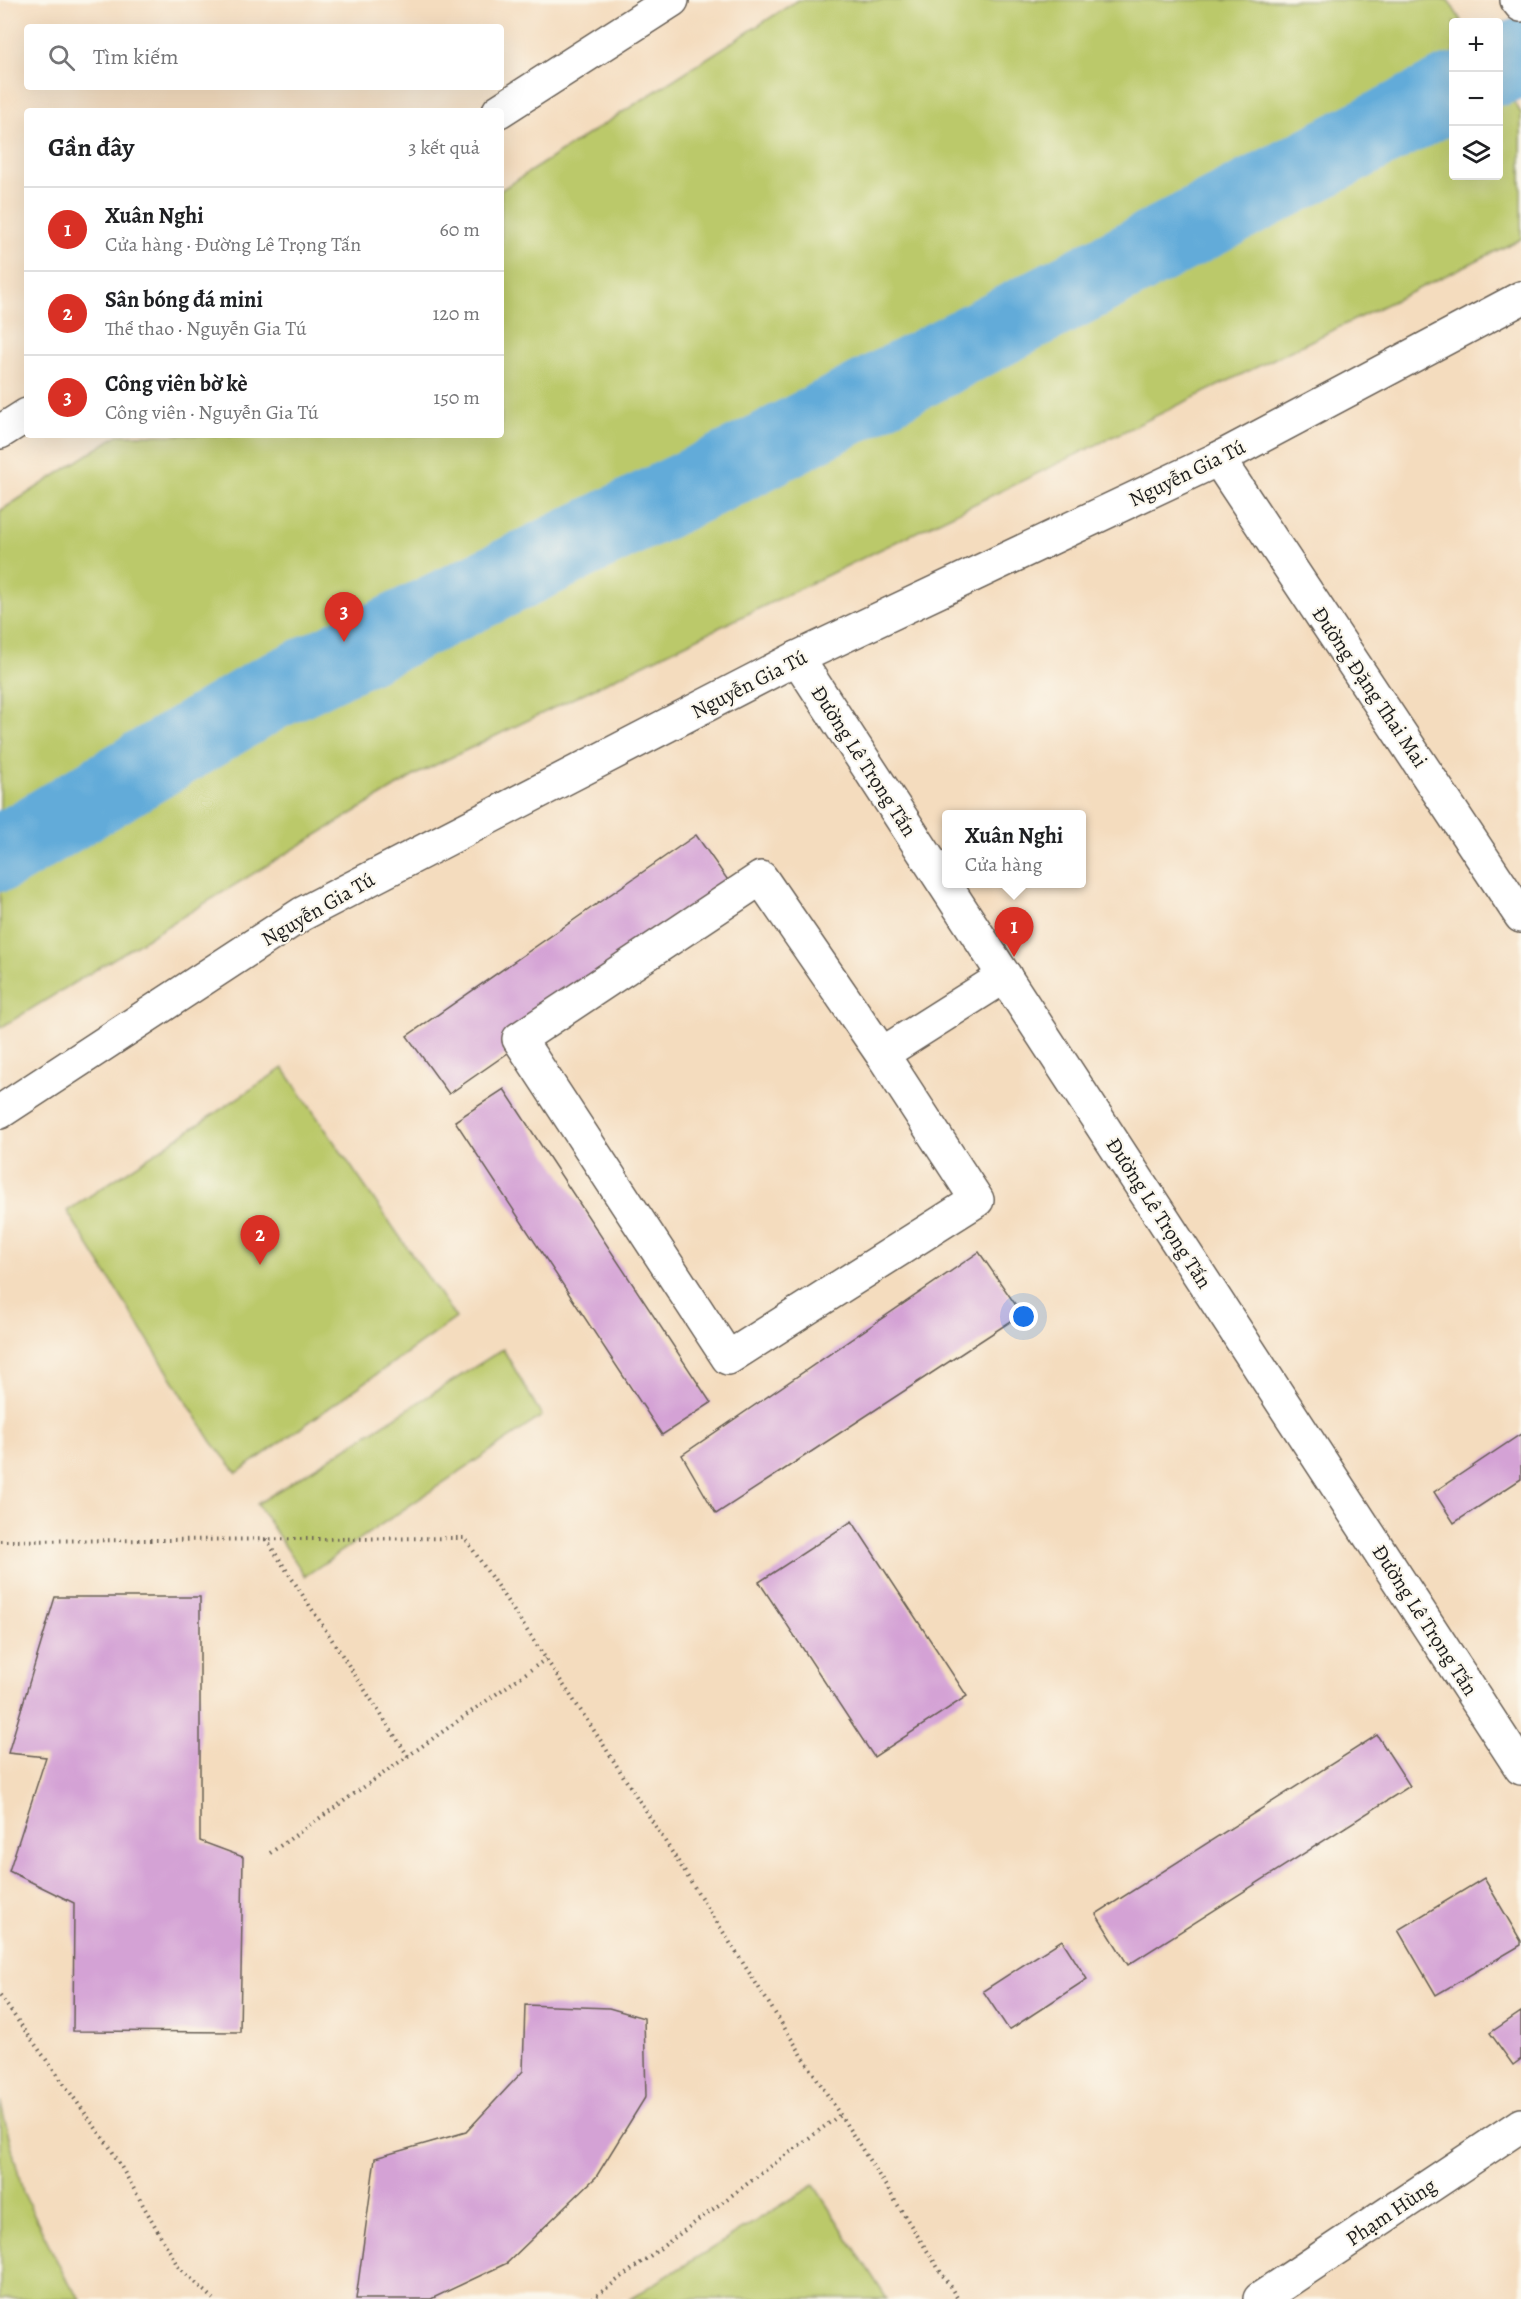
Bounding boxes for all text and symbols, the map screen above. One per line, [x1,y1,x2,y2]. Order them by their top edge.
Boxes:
map controls [1449,18,1503,180]
button: + [1449,18,1503,72]
search box [24,24,504,90]
icon: search [45,41,78,74]
text: Tìm kiếm [93,42,179,72]
button: − [1449,72,1503,126]
button: layers [1449,126,1503,180]
text: Gần đây [48,130,134,165]
text: 3 kết quả [408,134,480,161]
text: Xuân Nghi [105,201,204,231]
text: 1 [64,216,71,243]
text: 60 m [440,216,480,243]
text: Cửa hàng · Đường Lê Trọng Tấn [105,231,361,258]
text: Sân bóng đá mini [105,285,263,315]
text: 2 [63,300,72,327]
text: 120 m [432,300,480,327]
text: Thể thao · Nguyễn Gia Tú [105,315,306,342]
text: Công viên bờ kè [105,369,248,399]
text: 3 [63,384,72,411]
text: 150 m [433,384,480,411]
text: Công viên · Nguyễn Gia Tú [105,399,319,426]
street label: Nguyễn Gia Tú [1124,432,1250,513]
pin: 3 [324,592,364,642]
street label: Đường Đặng Thai Mai [1306,601,1434,773]
street label: Nguyễn Gia Tú [686,643,812,725]
street label: Đường Lê Trọng Tấn [805,680,923,842]
popup [942,810,1086,888]
text: Xuân Nghi [965,821,1063,851]
text: Cửa hàng [965,851,1043,878]
street label: Nguyễn Gia Tú [256,865,380,953]
pin: 1 [994,908,1034,957]
street label: Đường Lê Trọng Tấn [1100,1132,1218,1294]
pin: 2 [240,1216,280,1265]
your location [1009,1302,1038,1331]
street label: Đường Lê Trọng Tấn [1366,1539,1484,1701]
street label: Phạm Hùng [1340,2171,1442,2253]

